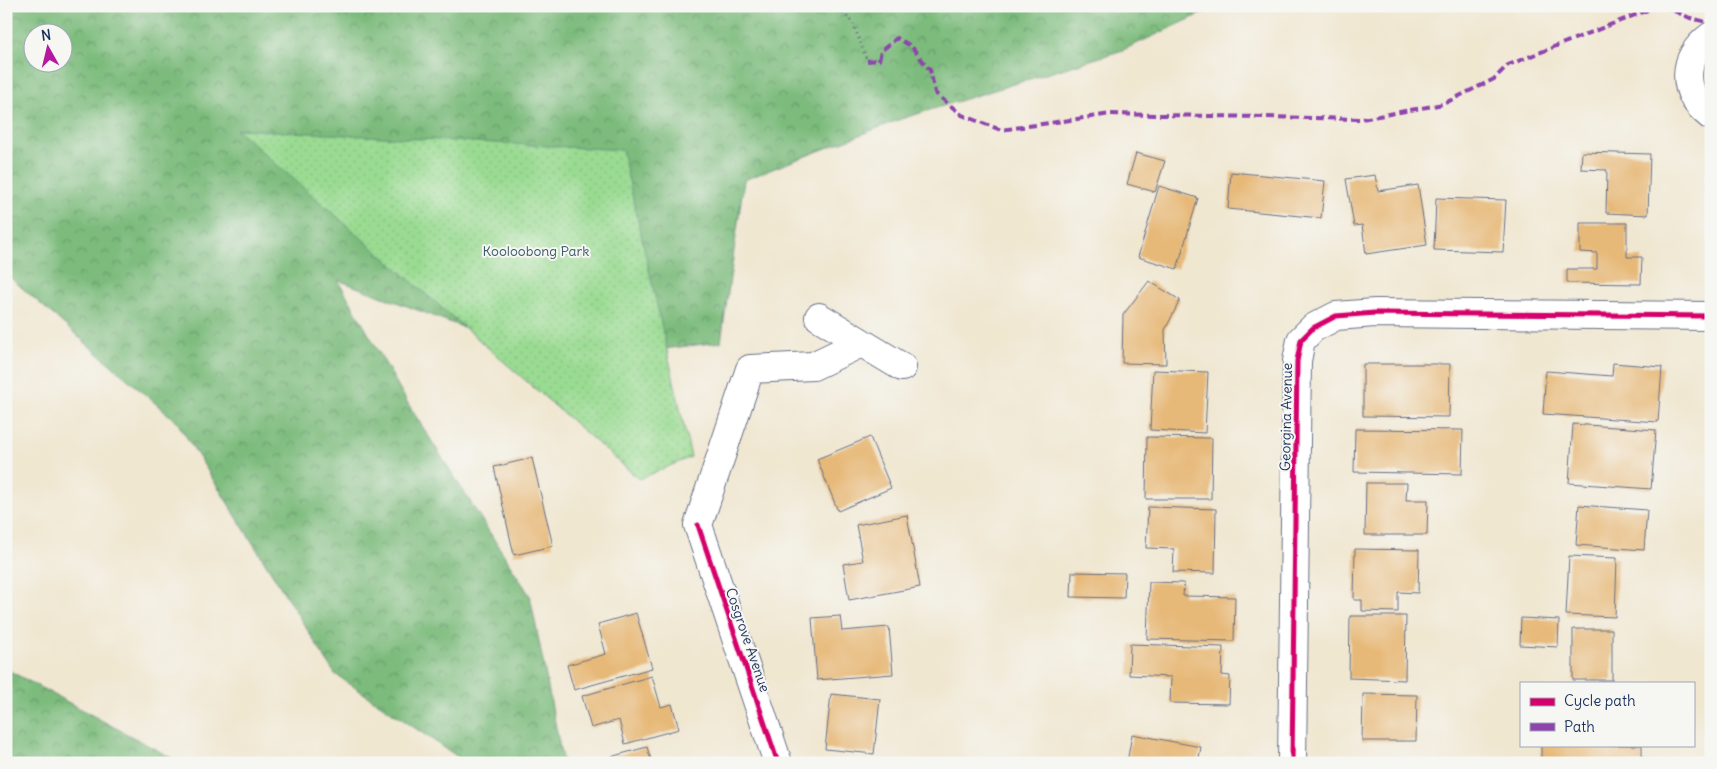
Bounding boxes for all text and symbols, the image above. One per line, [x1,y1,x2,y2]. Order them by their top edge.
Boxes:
north arrow [22,22,72,72]
text: N [40,26,52,45]
park label: Kooloobong Park [483,242,589,260]
street label: Georgina Avenue [1276,363,1296,471]
street label: Cosgrove Avenue [722,585,774,695]
legend [1520,682,1694,746]
text: Cycle path [1564,691,1636,710]
text: Path [1564,717,1595,736]

